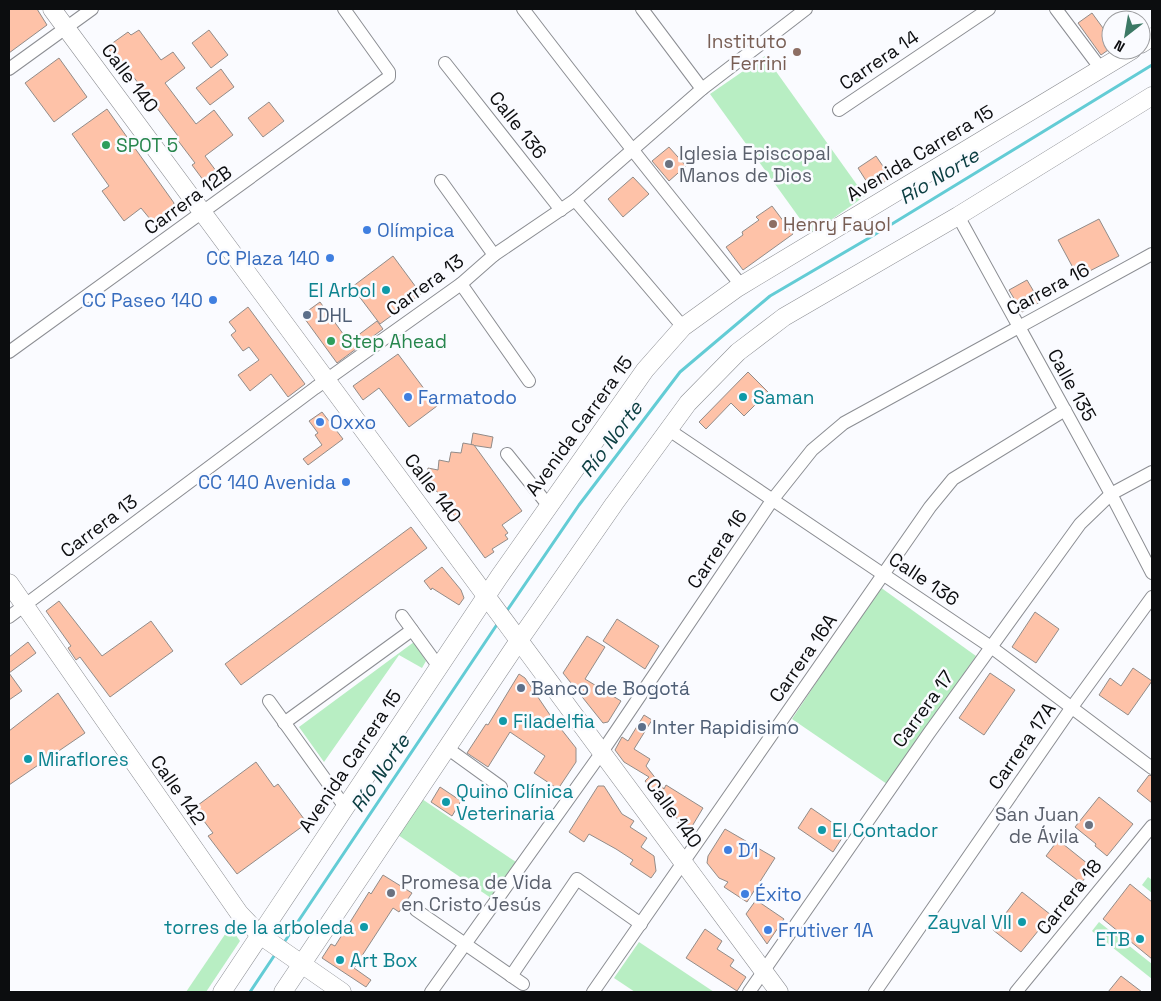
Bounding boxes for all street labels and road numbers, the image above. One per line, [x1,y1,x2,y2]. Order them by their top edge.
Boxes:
street label: Carrera 14 [834,24,924,96]
street label: Calle 140 [96,38,164,118]
street label: Calle 136 [484,86,552,164]
street label: Avenida Carrera 15 [842,99,998,207]
street label: Carrera 12B [139,160,237,240]
street label: Carrera 13 [381,248,469,322]
street label: Carrera 16 [1002,257,1094,321]
street label: Calle 135 [1042,344,1102,426]
street label: Avenida Carrera 15 [520,351,638,501]
street label: Calle 140 [399,448,467,528]
street label: Carrera 13 [55,489,143,563]
street label: Carrera 16 [681,504,753,594]
street label: Calle 136 [884,546,964,612]
street label: Carrera 16A [763,609,843,707]
street label: Carrera 17 [887,665,960,753]
street label: Avenida Carrera 15 [293,685,407,837]
street label: Carrera 17A [983,697,1061,795]
street label: Calle 142 [145,750,211,830]
street label: Calle 140 [640,773,708,853]
street label: Carrera 18 [1031,854,1107,940]

